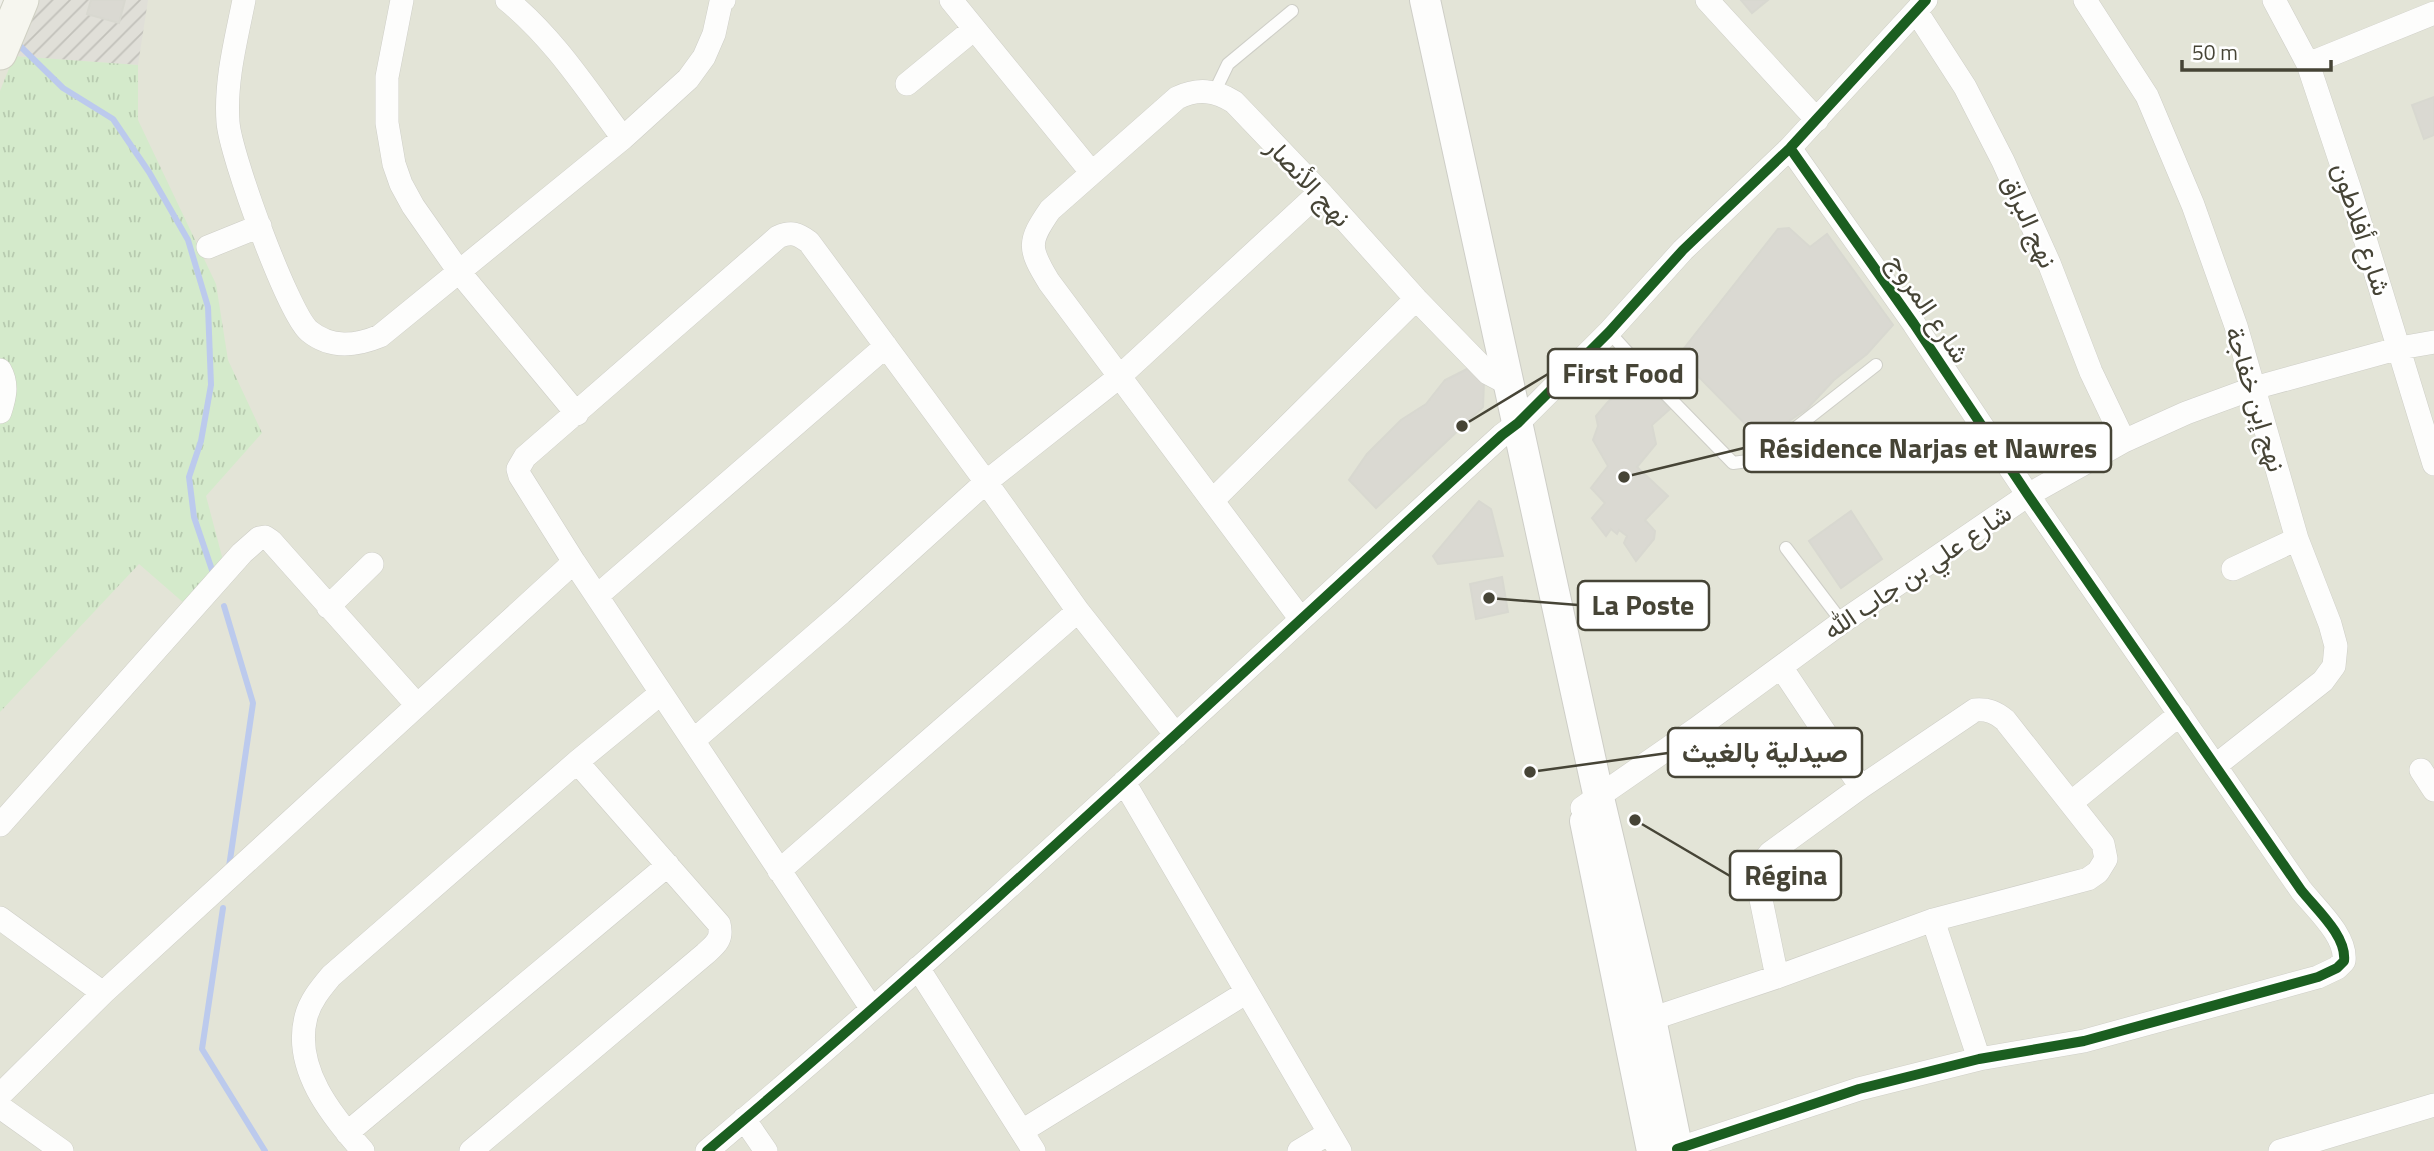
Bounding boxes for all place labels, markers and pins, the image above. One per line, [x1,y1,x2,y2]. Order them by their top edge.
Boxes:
callout: First Food [1548,349,1697,398]
callout: Résidence Narjas et Nawres [1744,423,2111,472]
callout: La Poste [1578,581,1709,630]
callout: صيدلية بالغيث [1668,728,1862,777]
callout: Régina [1730,851,1841,900]

